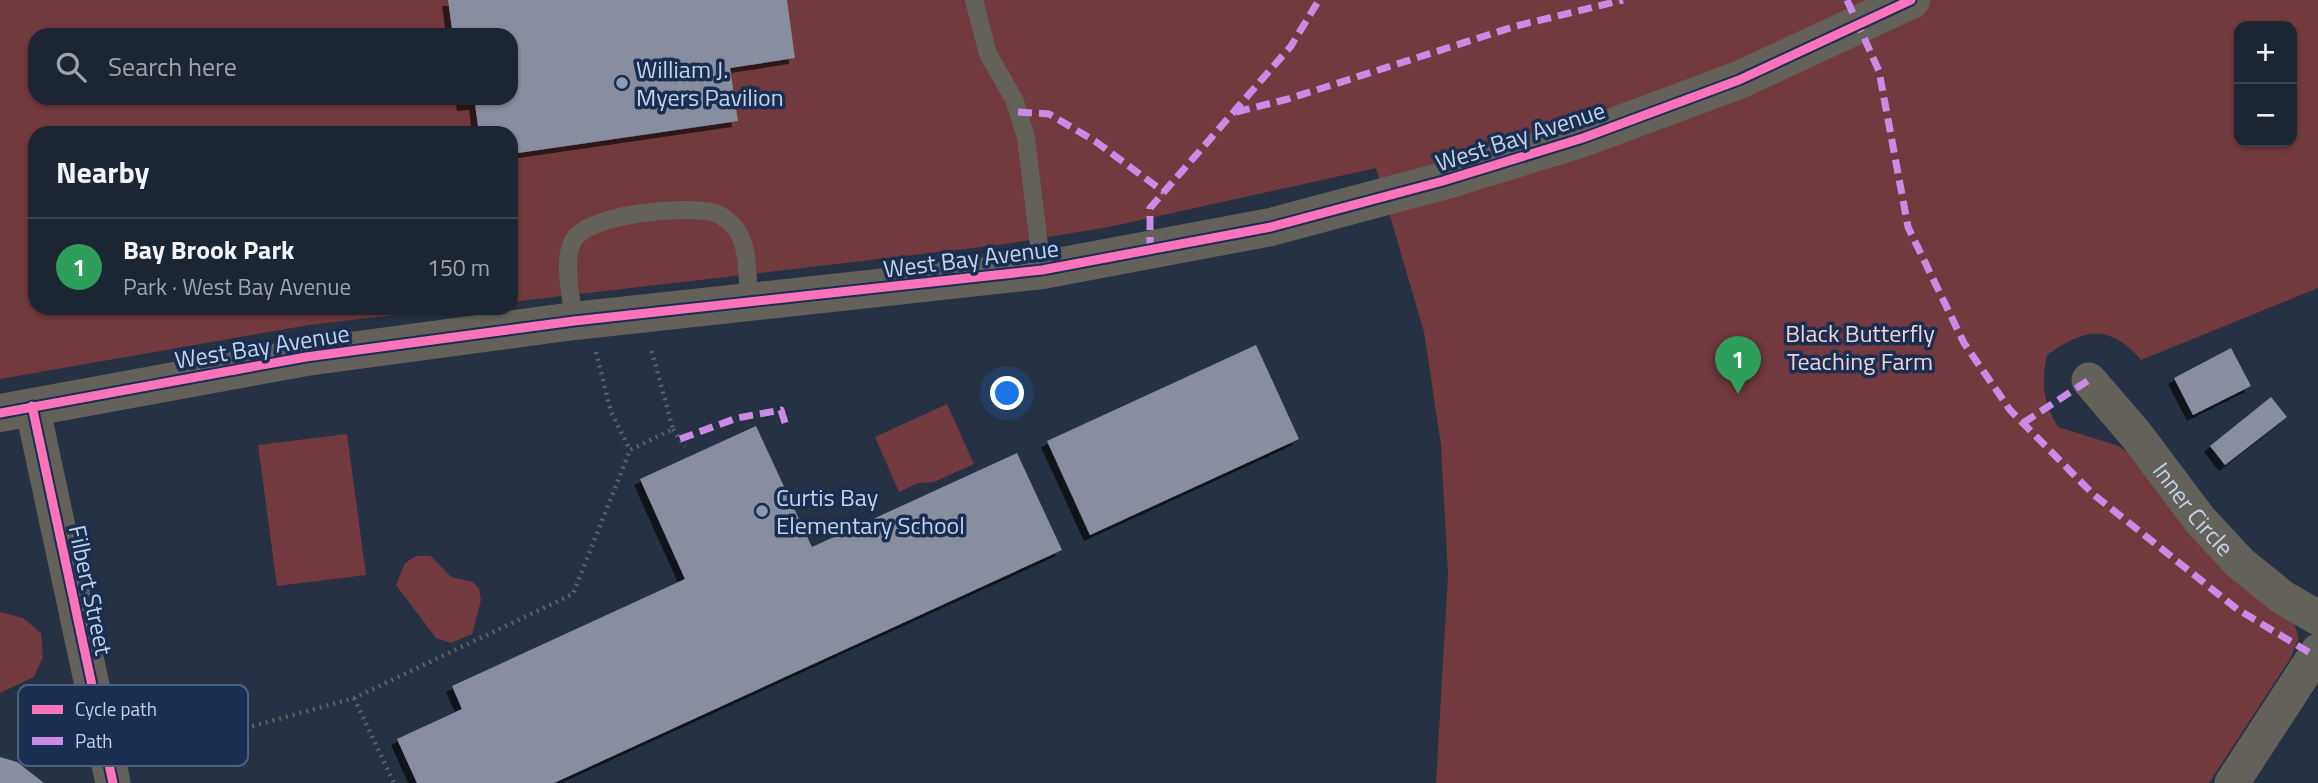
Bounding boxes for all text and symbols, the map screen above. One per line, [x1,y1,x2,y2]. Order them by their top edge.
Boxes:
map controls [2234,21,2297,147]
button: + [2234,21,2297,84]
search box [28,28,518,105]
text: Search here [108,47,237,86]
icon: search [52,48,90,86]
place label: William J. Myers Pavilion [636,51,784,115]
marker: William J. Myers Pavilion [614,75,630,91]
button: − [2234,84,2297,147]
street label: West Bay Avenue [1431,92,1609,180]
text: Nearby [56,149,149,195]
street label: West Bay Avenue [881,229,1061,287]
text: Bay Brook Park [123,230,294,269]
text: 1 [73,250,85,285]
text: 150 m [427,250,490,285]
text: Park · West Bay Avenue [123,269,351,304]
street label: West Bay Avenue [172,314,352,378]
park label: Black Butterfly Teaching Farm [1785,315,1935,379]
pin: 1 [1715,336,1761,394]
your location [990,376,1024,410]
street label: Inner Circle [2144,454,2243,564]
place label: Curtis Bay Elementary School [776,479,965,543]
marker: Curtis Bay Elementary School [754,503,770,519]
street label: Filbert Street [60,522,122,659]
legend [18,685,248,766]
text: Cycle path [75,694,157,723]
text: Path [75,726,113,755]

